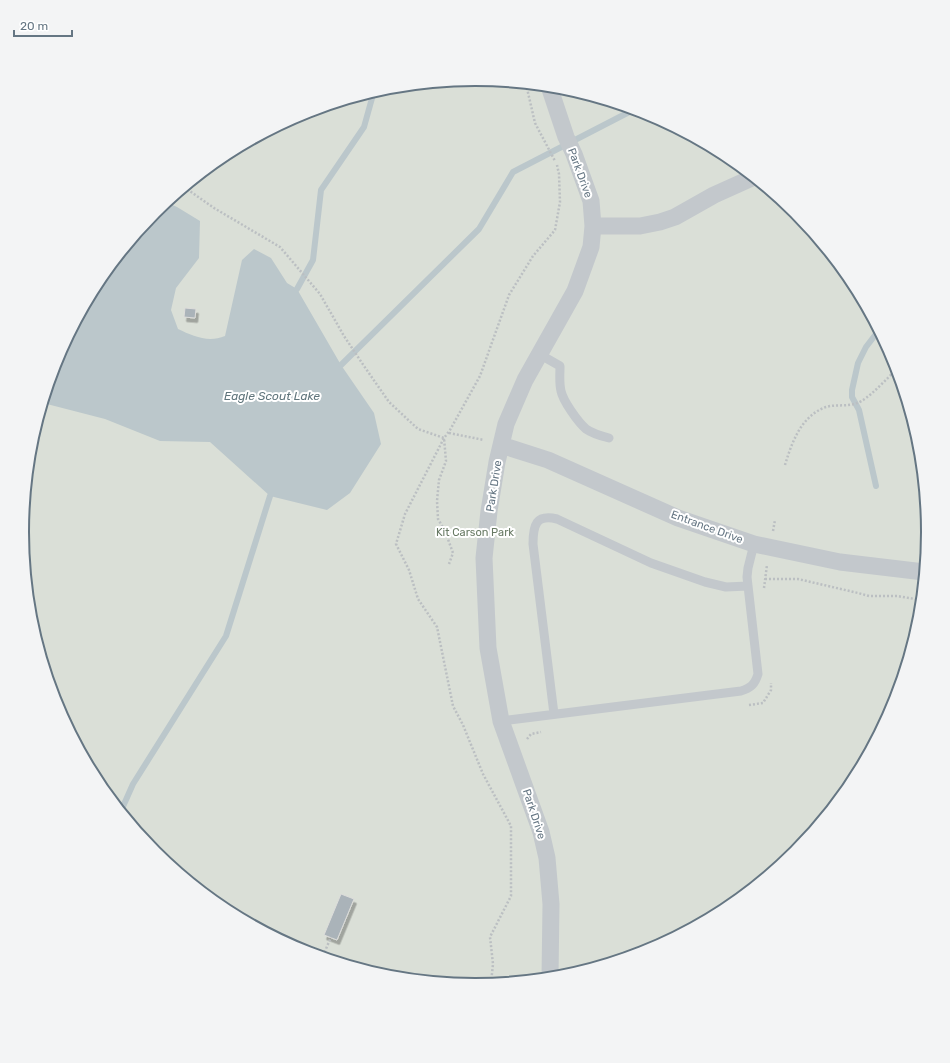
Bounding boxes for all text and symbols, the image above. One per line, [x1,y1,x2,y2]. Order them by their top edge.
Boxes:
scale bar [14,12,72,38]
text: 20 m [20,19,48,33]
street label: Park Drive [565,146,595,200]
water label: Eagle Scout Lake [224,389,320,403]
street label: Park Drive [484,459,504,513]
street label: Entrance Drive [669,508,745,546]
park label: Kit Carson Park [436,526,514,539]
street label: Park Drive [520,787,548,841]

